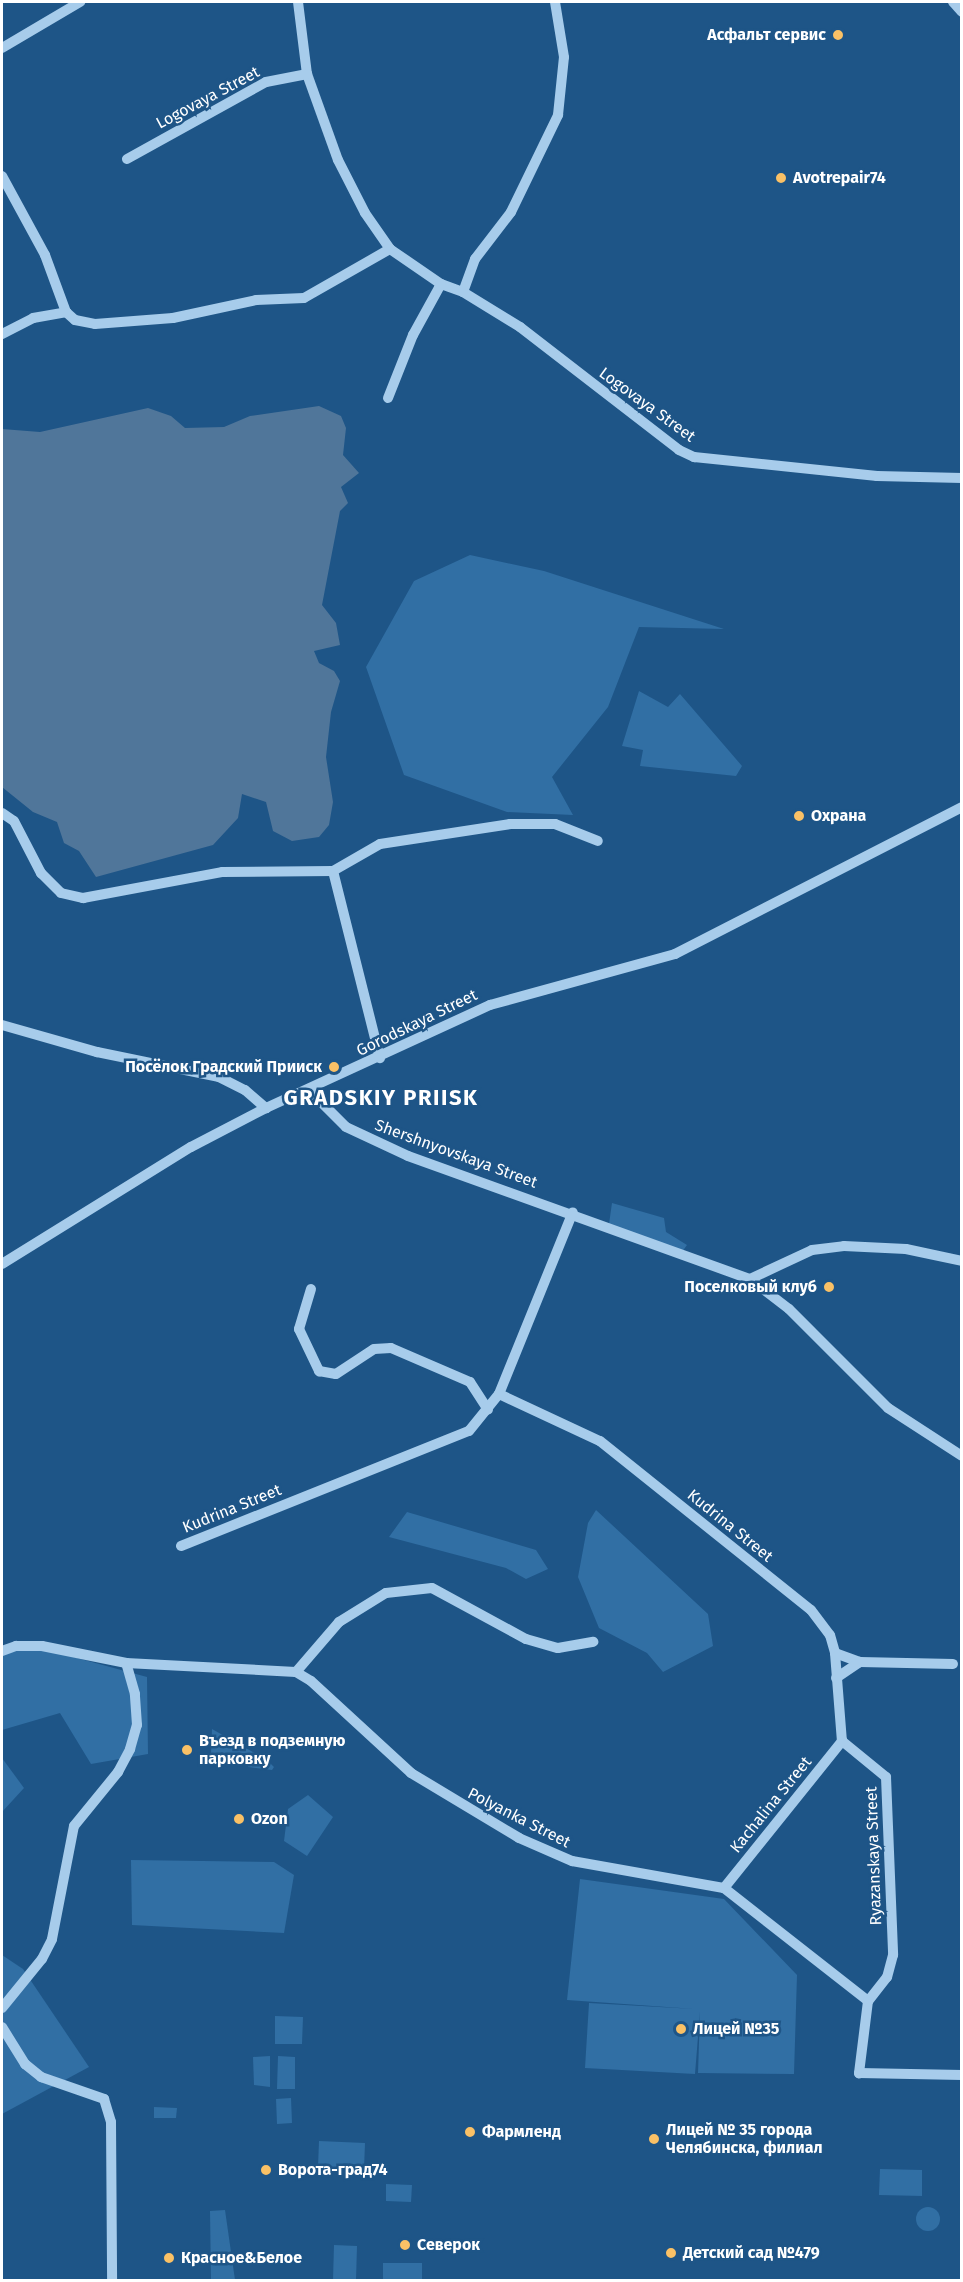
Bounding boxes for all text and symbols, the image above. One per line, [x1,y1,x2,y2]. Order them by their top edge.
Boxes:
place label: Асфальт сервис [707,25,826,45]
marker: Асфальт сервис [831,28,845,42]
street label: Logovaya Street [153,63,263,133]
place label: Avotrepair74 [793,168,886,188]
marker: Avotrepair74 [774,171,788,185]
street label: Logovaya Street [595,364,699,446]
place label: Охрана [811,806,866,826]
marker: Охрана [792,809,806,823]
street label: Gorodskaya Street [354,985,480,1061]
place label: Посёлок Градский Прииск [125,1057,322,1077]
marker: Посёлок Градский Прииск [327,1060,341,1074]
district label: GRADSKIY PRIISK [284,1085,478,1111]
street label: Shershnyovskaya Street [372,1116,540,1192]
place label: Поселковый клуб [684,1277,817,1297]
marker: Поселковый клуб [822,1280,836,1294]
street label: Kudrina Street [180,1481,284,1537]
street label: Kudrina Street [683,1486,777,1566]
place label: Въезд в подземную парковку [199,1731,346,1769]
marker: Въезд в подземную парковку [180,1743,194,1757]
street label: Kachalina Street [726,1753,816,1857]
street label: Polyanka Street [464,1784,574,1852]
street label: Ryazanskaya Street [862,1786,886,1926]
place label: Ozon [251,1809,288,1829]
marker: Ozon [232,1812,246,1826]
place label: Лицей №35 [693,2019,779,2039]
marker: Лицей №35 [674,2022,688,2036]
place label: Лицей № 35 города Челябинска, филиал [666,2120,823,2158]
place label: Фармленд [482,2122,561,2142]
marker: Фармленд [463,2125,477,2139]
marker: Лицей № 35 города Челябинска, филиал [647,2132,661,2146]
place label: Ворота-град74 [278,2160,388,2180]
marker: Ворота-град74 [259,2163,273,2177]
place label: Северок [417,2235,480,2255]
marker: Северок [398,2238,412,2252]
place label: Детский сад №479 [683,2243,820,2263]
marker: Детский сад №479 [664,2246,678,2260]
place label: Красное&Белое [181,2248,302,2268]
marker: Красное&Белое [162,2251,176,2265]

